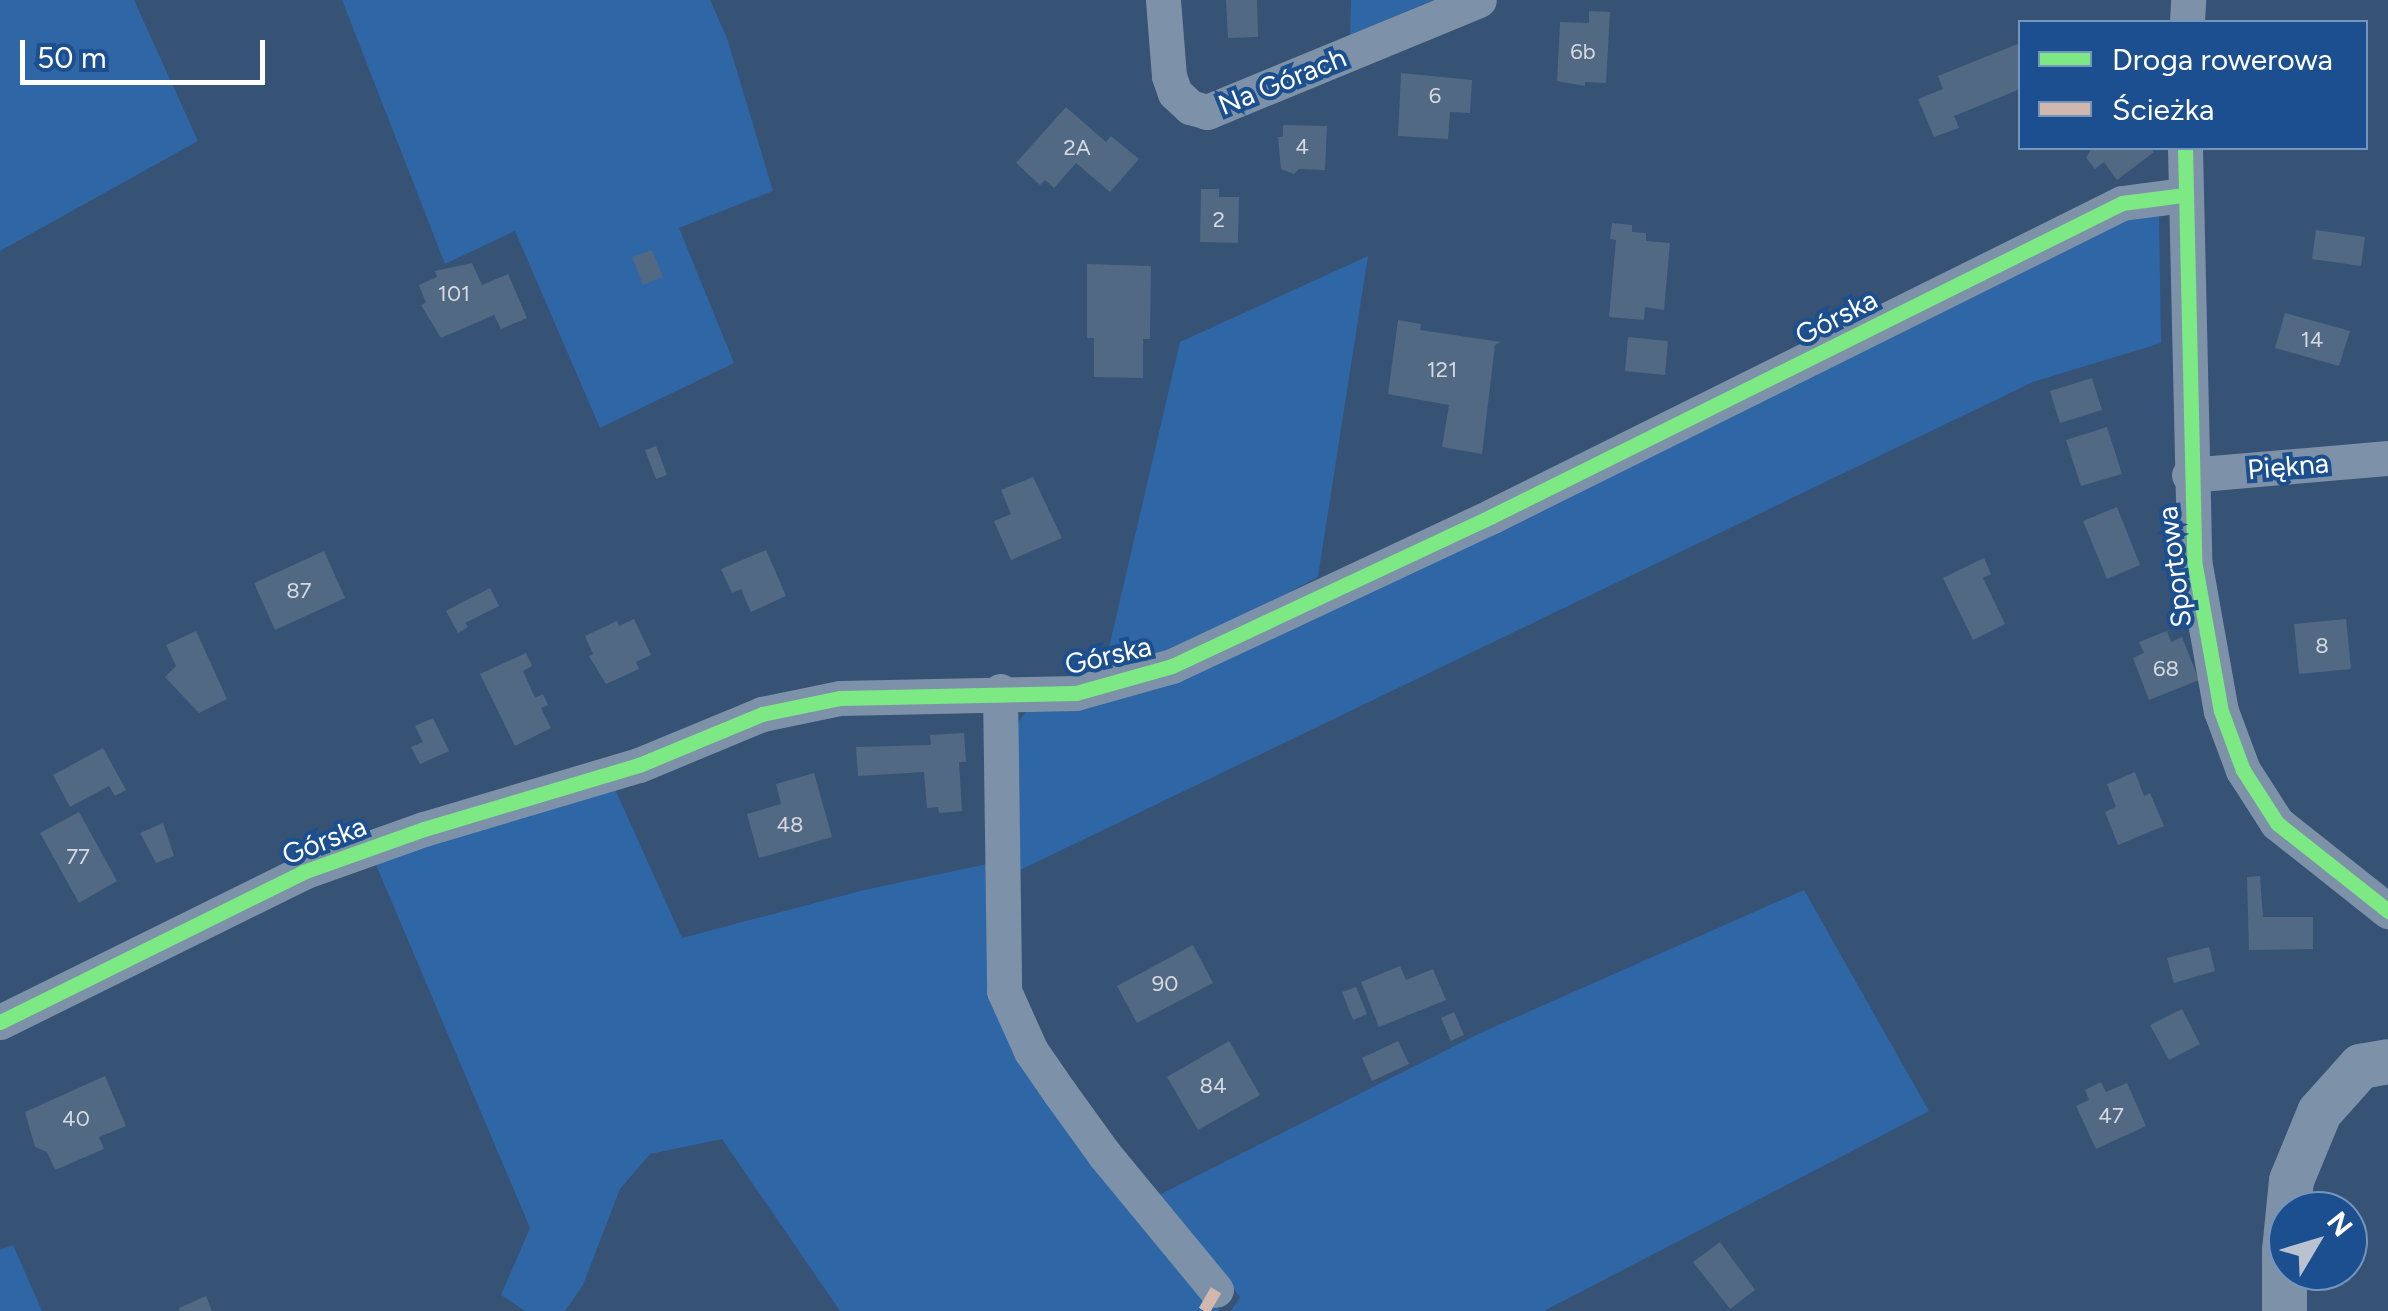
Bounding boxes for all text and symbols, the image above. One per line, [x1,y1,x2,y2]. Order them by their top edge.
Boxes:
scale bar [25,20,270,82]
legend [2018,20,2368,150]
text: 50 m [37,39,106,76]
house number: 6b [1570,39,1596,65]
street label: Na Górach [1213,40,1351,122]
text: Droga rowerowa [2112,41,2333,78]
house number: 6 [1429,83,1441,109]
text: Ścieżka [2112,91,2214,128]
house number: 4 [1295,134,1309,160]
house number: 2A [1063,135,1091,161]
house number: 2 [1213,207,1225,233]
house number: 101 [438,281,470,307]
street label: Górska [1789,282,1883,352]
house number: 14 [2301,327,2323,353]
house number: 121 [1427,357,1457,383]
street label: Piękna [2246,446,2330,486]
street label: Sportowa [2150,505,2198,629]
house number: 87 [286,578,312,604]
street label: Górska [1062,629,1154,681]
house number: 8 [2315,633,2329,659]
house number: 68 [2153,656,2179,682]
street label: Górska [277,809,371,871]
house number: 48 [776,812,804,838]
house number: 77 [66,844,90,870]
house number: 90 [1152,971,1178,997]
house number: 84 [1199,1073,1227,1099]
house number: 47 [2098,1103,2124,1129]
house number: 40 [62,1106,90,1132]
north arrow [2268,1191,2368,1291]
text: N [2320,1205,2360,1243]

